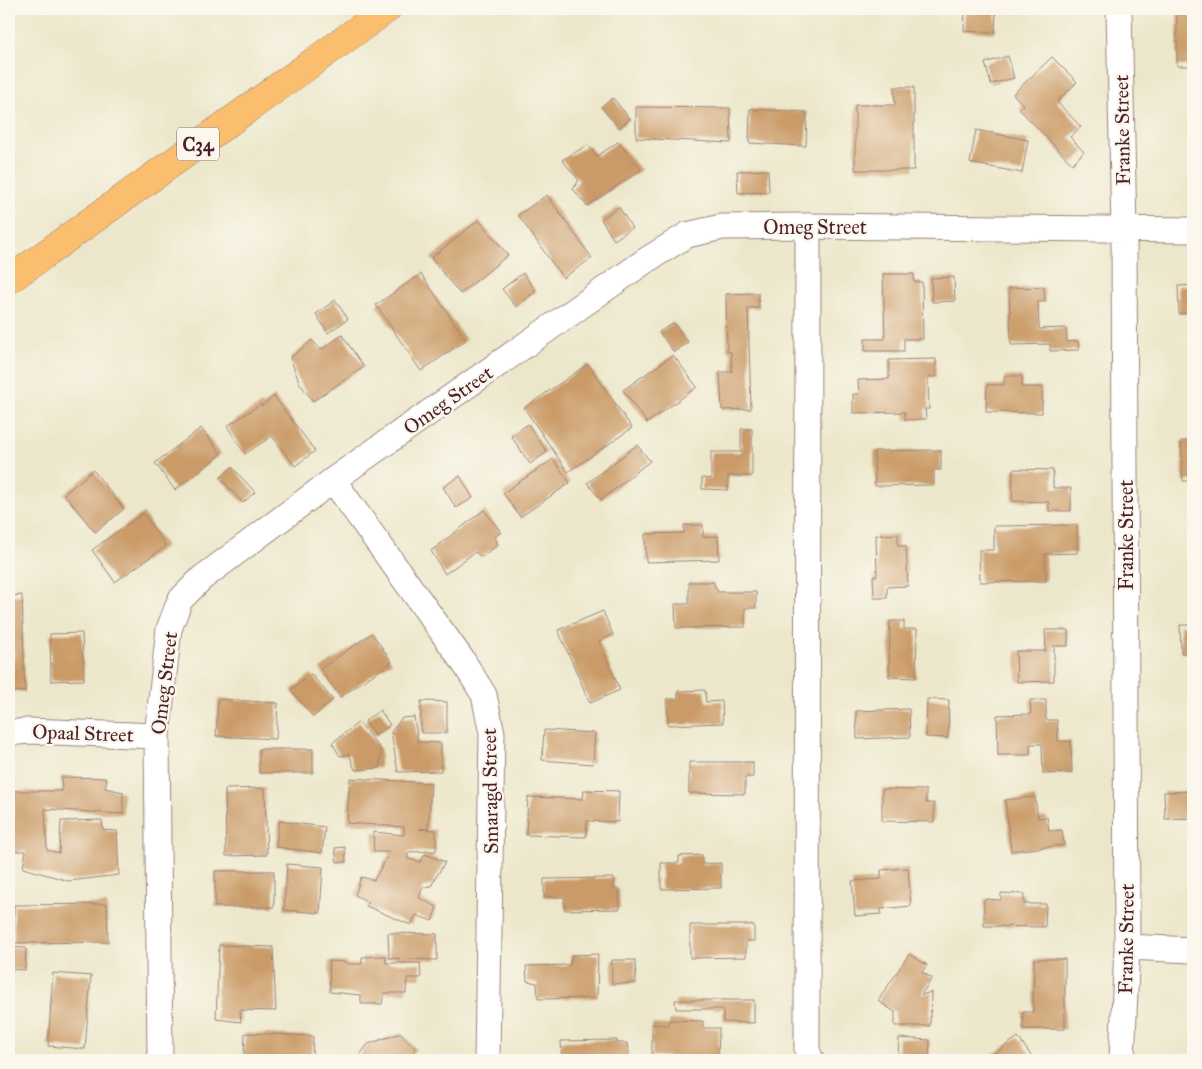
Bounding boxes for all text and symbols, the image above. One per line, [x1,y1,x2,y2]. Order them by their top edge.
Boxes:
street label: Franke Street [1109,74,1135,186]
road number: C34 [177,128,219,160]
street label: Omeg Street [763,215,867,240]
street label: Omeg Street [399,360,498,440]
street label: Franke Street [1114,480,1138,590]
street label: Omeg Street [146,630,183,736]
street label: Opaal Street [32,719,134,747]
street label: Smaragd Street [477,728,504,854]
street label: Franke Street [1113,883,1139,995]

